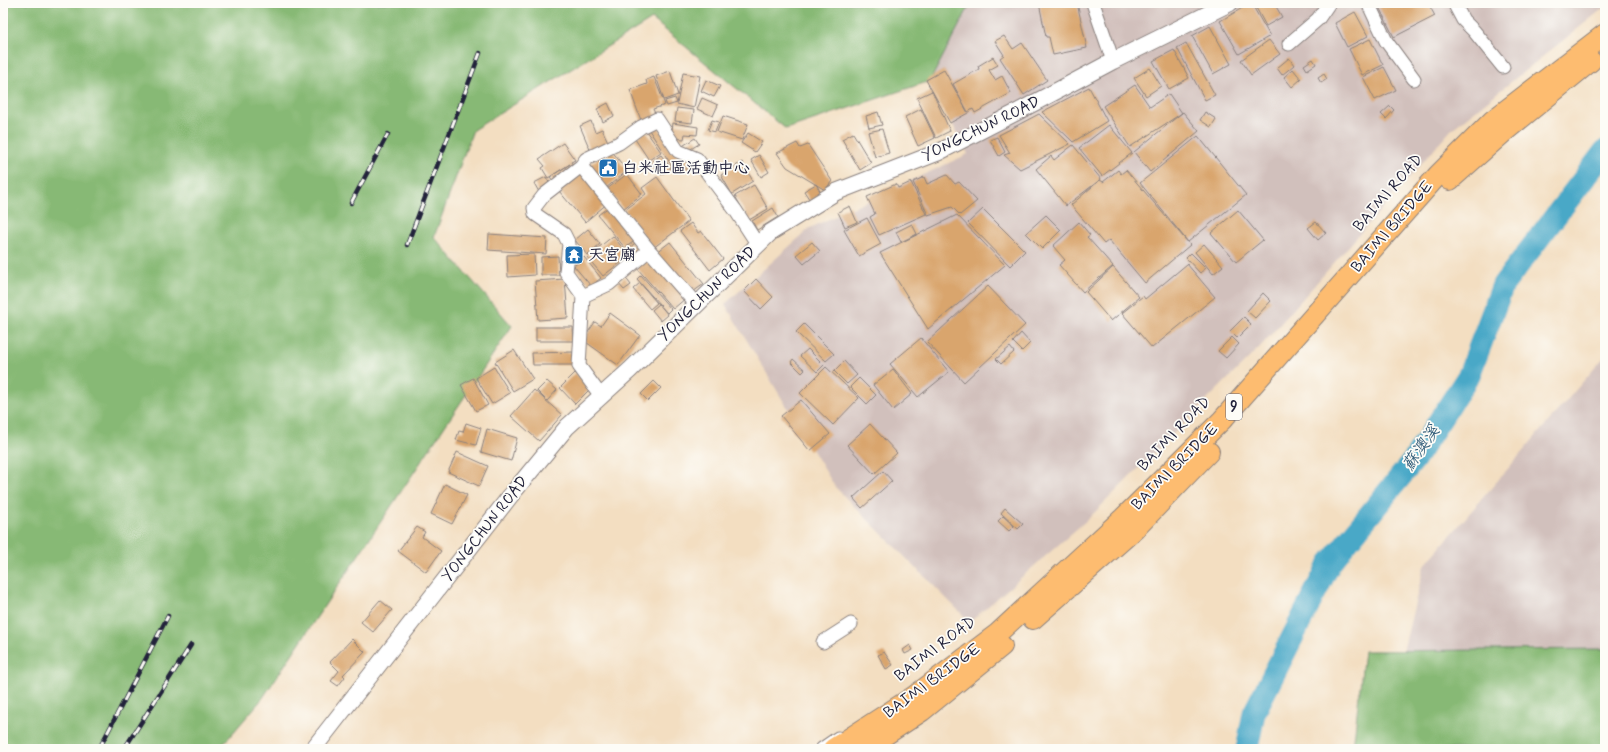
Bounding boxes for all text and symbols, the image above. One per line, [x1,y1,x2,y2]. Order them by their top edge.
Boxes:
street label: YONGCHUN ROAD [918,91,1044,167]
street label: BAIMI ROAD [1348,150,1428,236]
public building icon: 白米社區活動中心 [597,157,619,179]
place label: 白米社區活動中心 [622,158,750,179]
street label: BAIMI BRIDGE [1346,177,1438,277]
street label: YONGCHUN ROAD [653,242,761,346]
temple icon: 天宮廟 [563,244,585,266]
place label: 天宮廟 [588,245,636,266]
street label: BAIMI ROAD [1133,392,1215,476]
road number: 9 [1226,394,1242,420]
street label: BAIMI BRIDGE [1127,419,1223,515]
water label: 蘇澳溪 [1397,420,1445,475]
street label: YONGCHUN ROAD [437,472,533,586]
street label: BAIMI ROAD [890,612,980,686]
street label: BAIMI BRIDGE [879,639,985,723]

